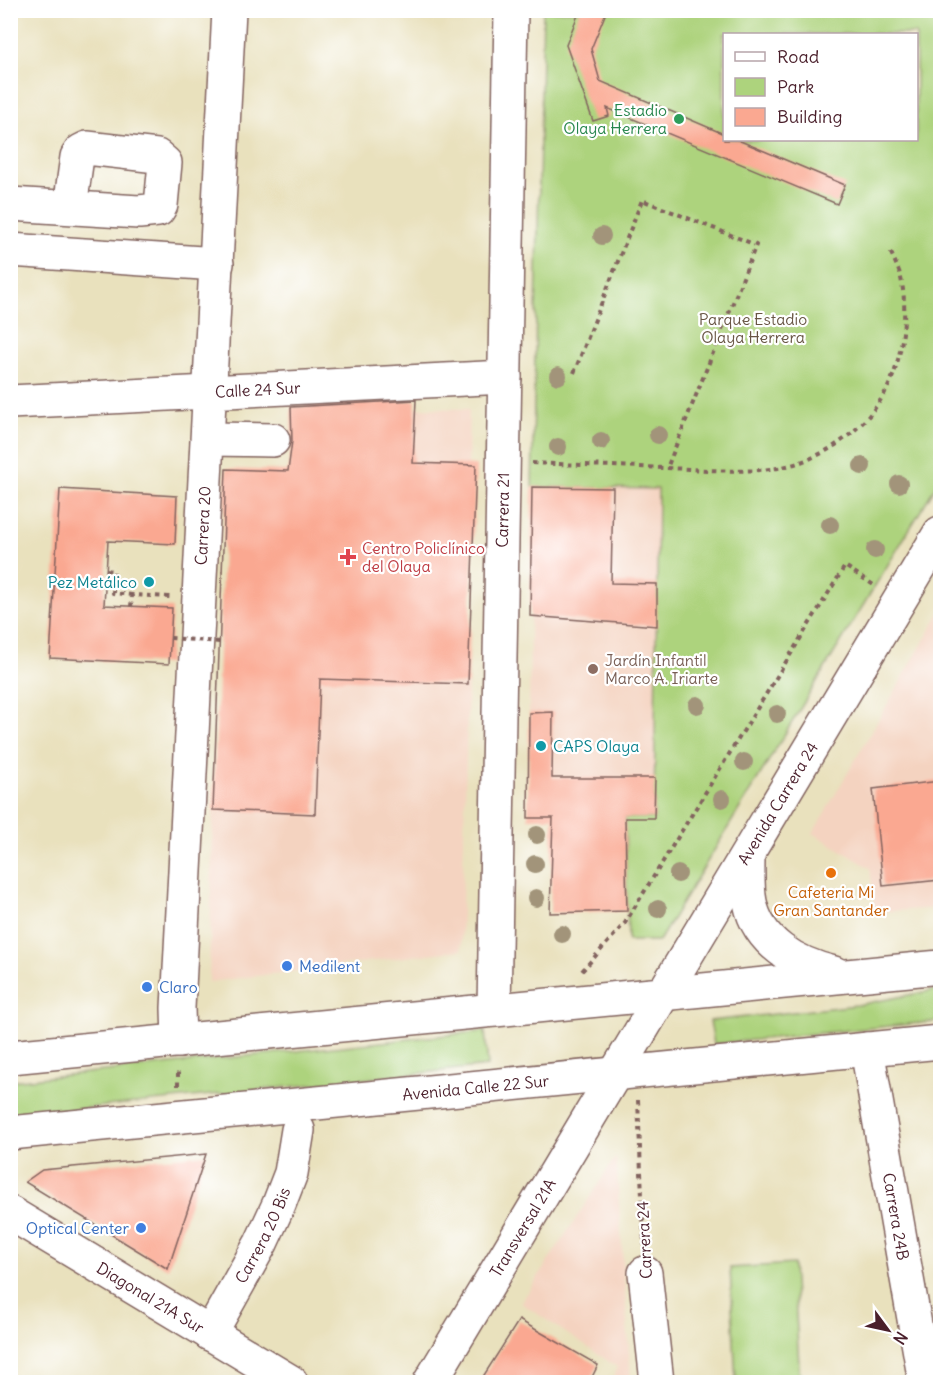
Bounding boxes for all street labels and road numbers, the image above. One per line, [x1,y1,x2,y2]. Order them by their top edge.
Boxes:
street label: Calle 24 Sur [214,377,301,402]
street label: Carrera 21 [492,472,513,548]
street label: Carrera 20 [191,485,215,566]
street label: Avenida Carrera 24 [733,738,822,868]
street label: Avenida Calle 22 Sur [402,1070,550,1105]
street label: Carrera 24B [879,1171,914,1262]
street label: Transversal 21A [485,1175,560,1281]
street label: Carrera 20 Bis [230,1185,294,1287]
street label: Carrera 24 [632,1201,656,1279]
street label: Diagonal 21A Sur [93,1258,208,1338]

